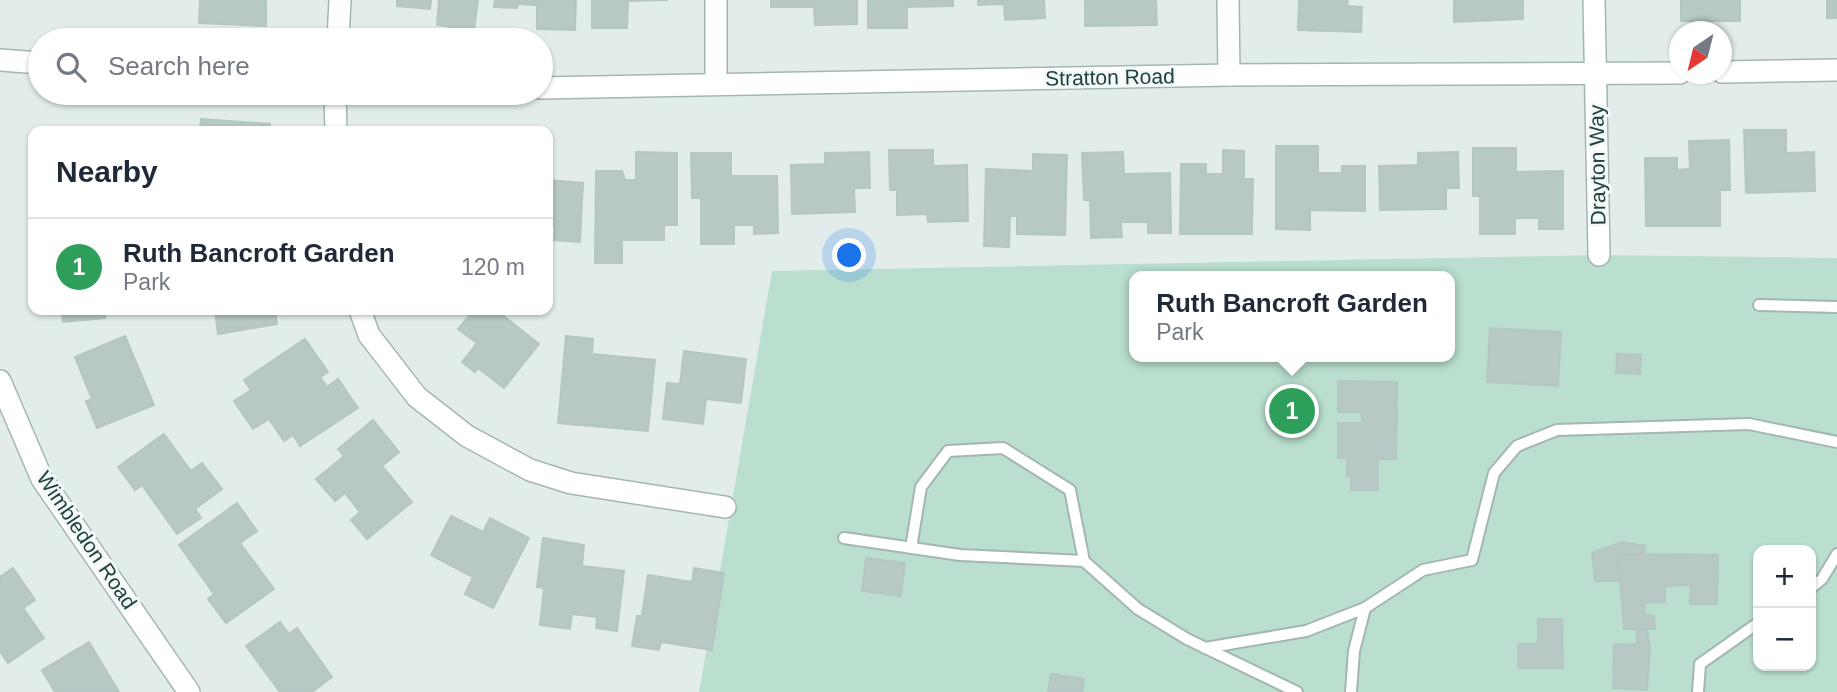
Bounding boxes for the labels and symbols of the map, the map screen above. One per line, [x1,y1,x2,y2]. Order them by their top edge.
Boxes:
north arrow [1669,21,1732,84]
street label: Stratton Road [1045,64,1175,90]
street label: Drayton Way [1584,104,1610,225]
your location [832,238,866,272]
pin: 1 [1269,385,1315,437]
street label: Wimbledon Road [32,467,142,613]

